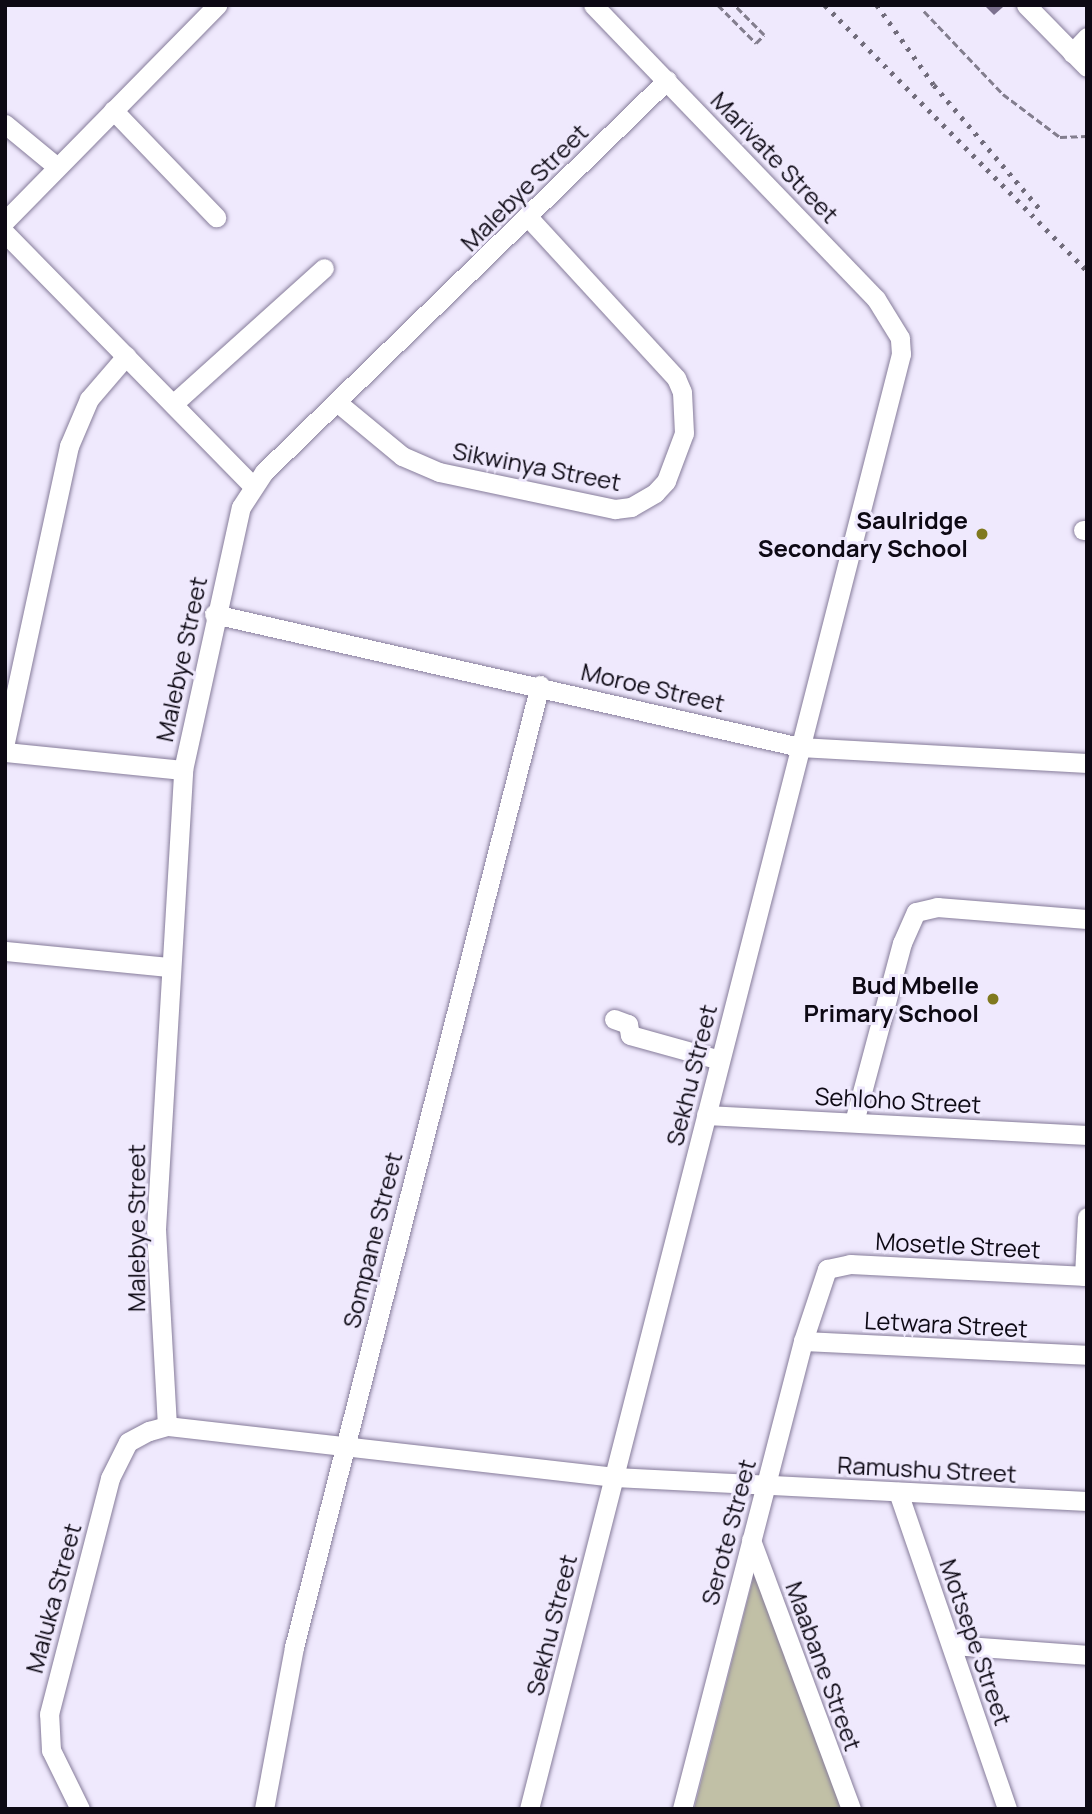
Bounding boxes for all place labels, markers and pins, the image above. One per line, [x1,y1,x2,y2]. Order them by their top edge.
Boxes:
place label: Saulridge Secondary School [758,506,968,562]
marker: Saulridge Secondary School [974,526,990,542]
place label: Bud Mbelle Primary School [804,971,979,1027]
marker: Bud Mbelle Primary School [985,991,1001,1007]

